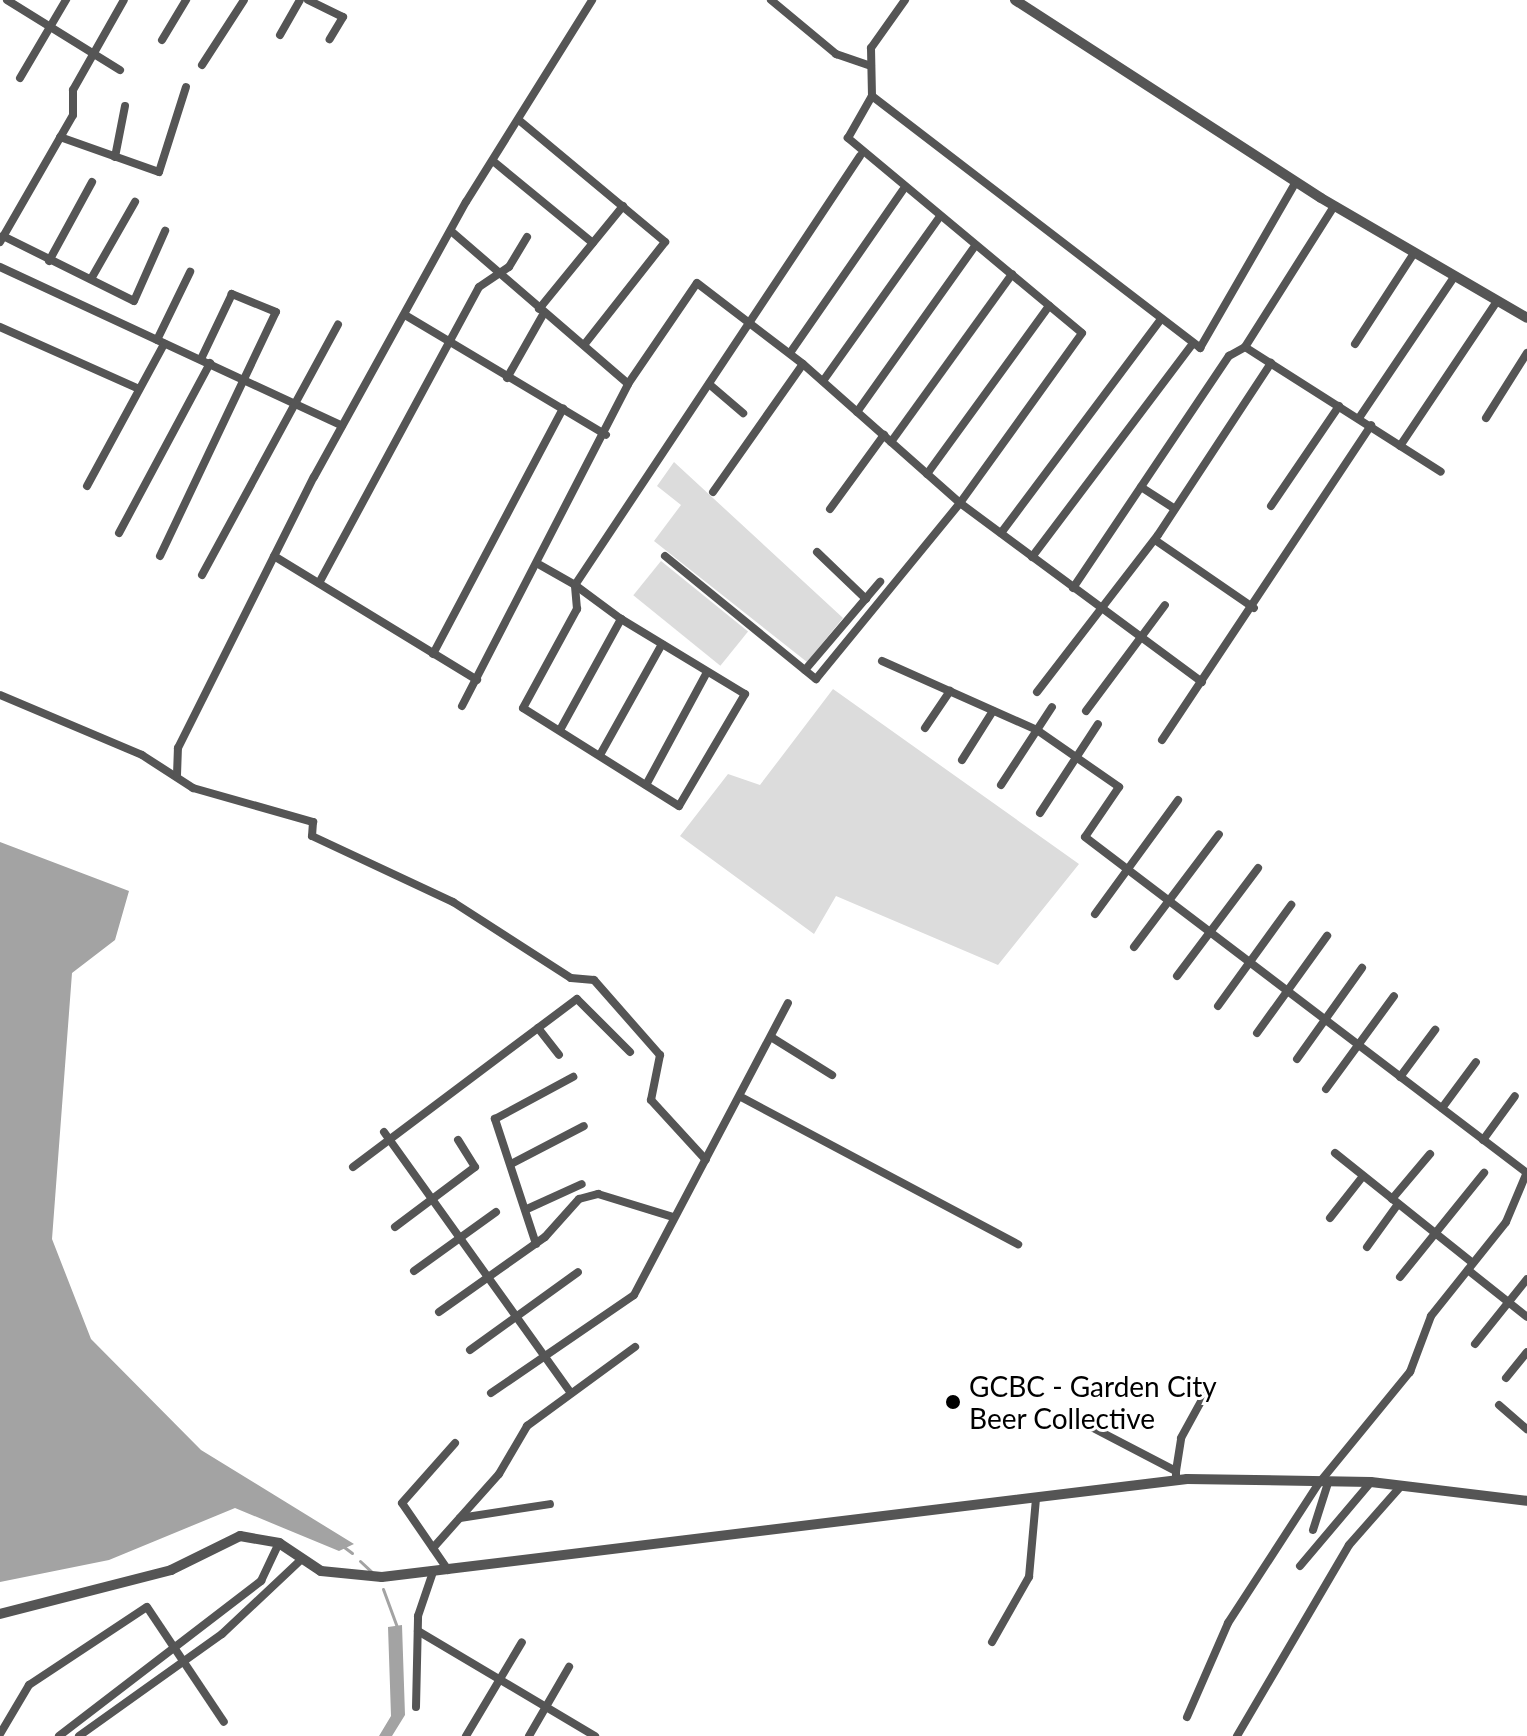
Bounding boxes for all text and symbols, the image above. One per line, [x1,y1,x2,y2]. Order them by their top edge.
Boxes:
place label: GCBC - Garden City Beer Collective [969,1369,1217,1435]
marker: GCBC - Garden City Beer Collective [944,1393,962,1411]

